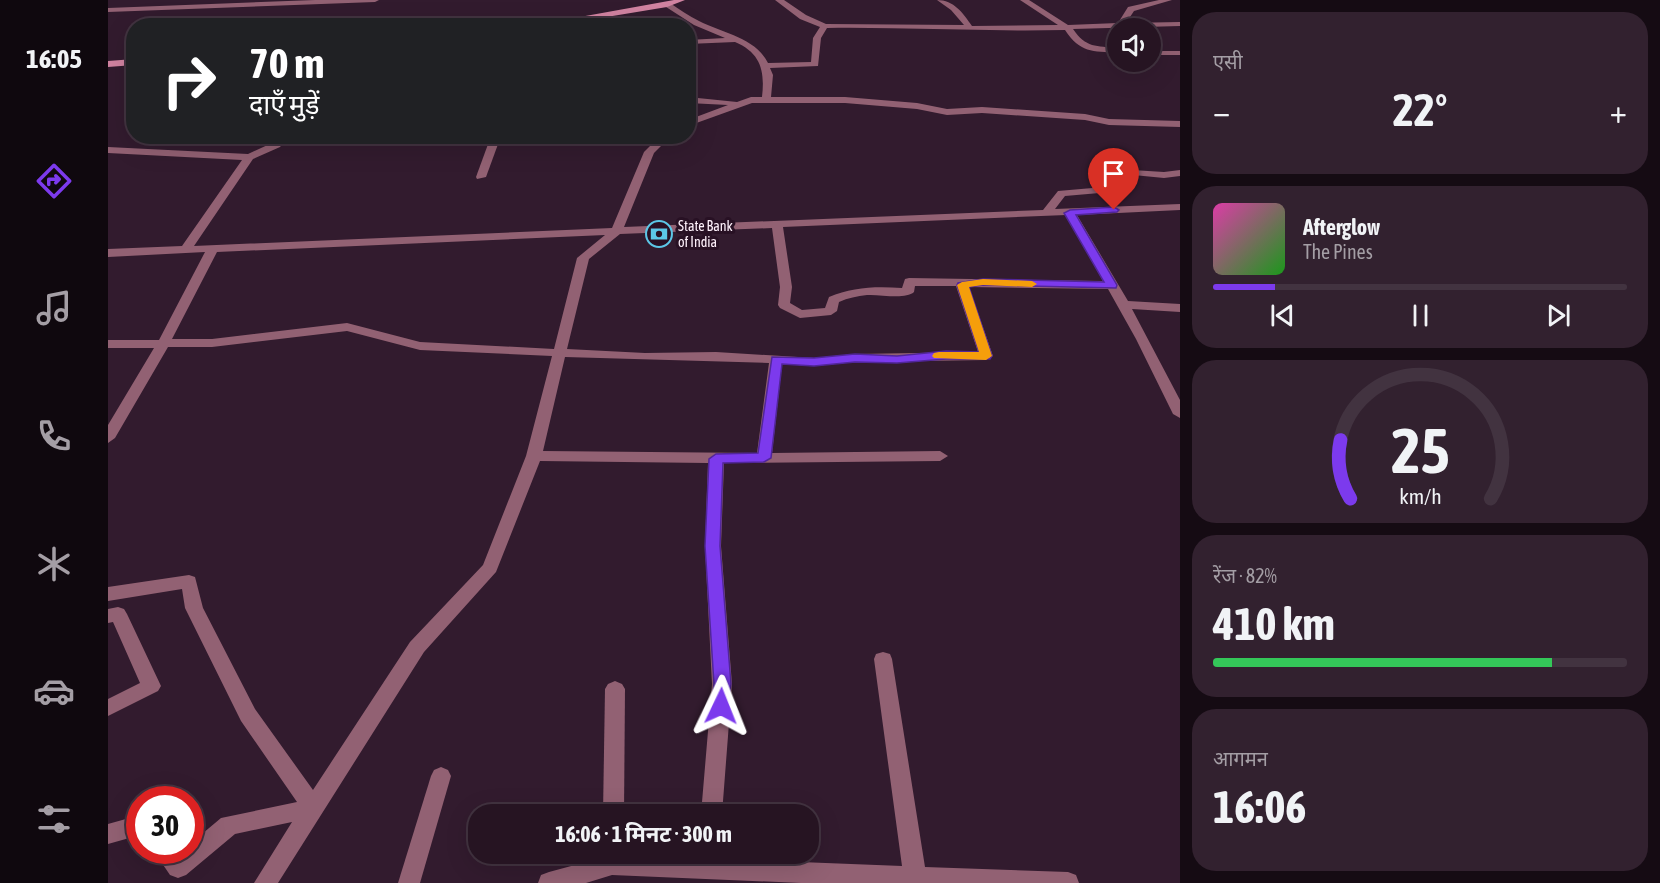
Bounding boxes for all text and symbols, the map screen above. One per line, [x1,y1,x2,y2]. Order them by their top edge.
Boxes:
map controls [1107,18,1161,72]
button: sound [1107,18,1161,72]
text: 70 m [249,39,324,87]
icon: right [150,42,228,120]
text: 16:05 [26,43,82,74]
text: एसी [1213,50,1243,73]
text: 22° [1393,84,1447,136]
text: दाएँ मुड़ें [249,89,320,120]
text: − [1213,92,1230,130]
text: + [1610,92,1627,130]
pin [1088,148,1139,210]
icon: arrive [1097,157,1130,190]
icon: directions [33,160,75,202]
text: Afterglow [1303,214,1380,240]
place label: State Bank of India [678,218,733,250]
bank icon: State Bank of India [644,219,674,249]
text: The Pines [1303,240,1373,263]
icon: music [33,287,75,329]
icon: previous [1266,299,1299,332]
icon: pause [1404,299,1437,332]
icon: next [1542,299,1575,332]
icon: phone [33,415,75,457]
text: 25 [1391,415,1449,486]
text: km/h [1399,484,1441,509]
icon: climate [33,543,75,585]
text: रेंज · 82% [1213,564,1277,587]
text: 410 km [1213,598,1335,650]
icon: car [33,670,75,712]
position arrow [689,674,753,738]
text: आगमन [1213,747,1268,770]
text: 16:06 [1213,781,1307,833]
speed limit sign: 30 [126,786,204,864]
icon: filters [33,798,75,840]
text: 16:06 · 1 मिनट · 300 m [555,821,732,847]

